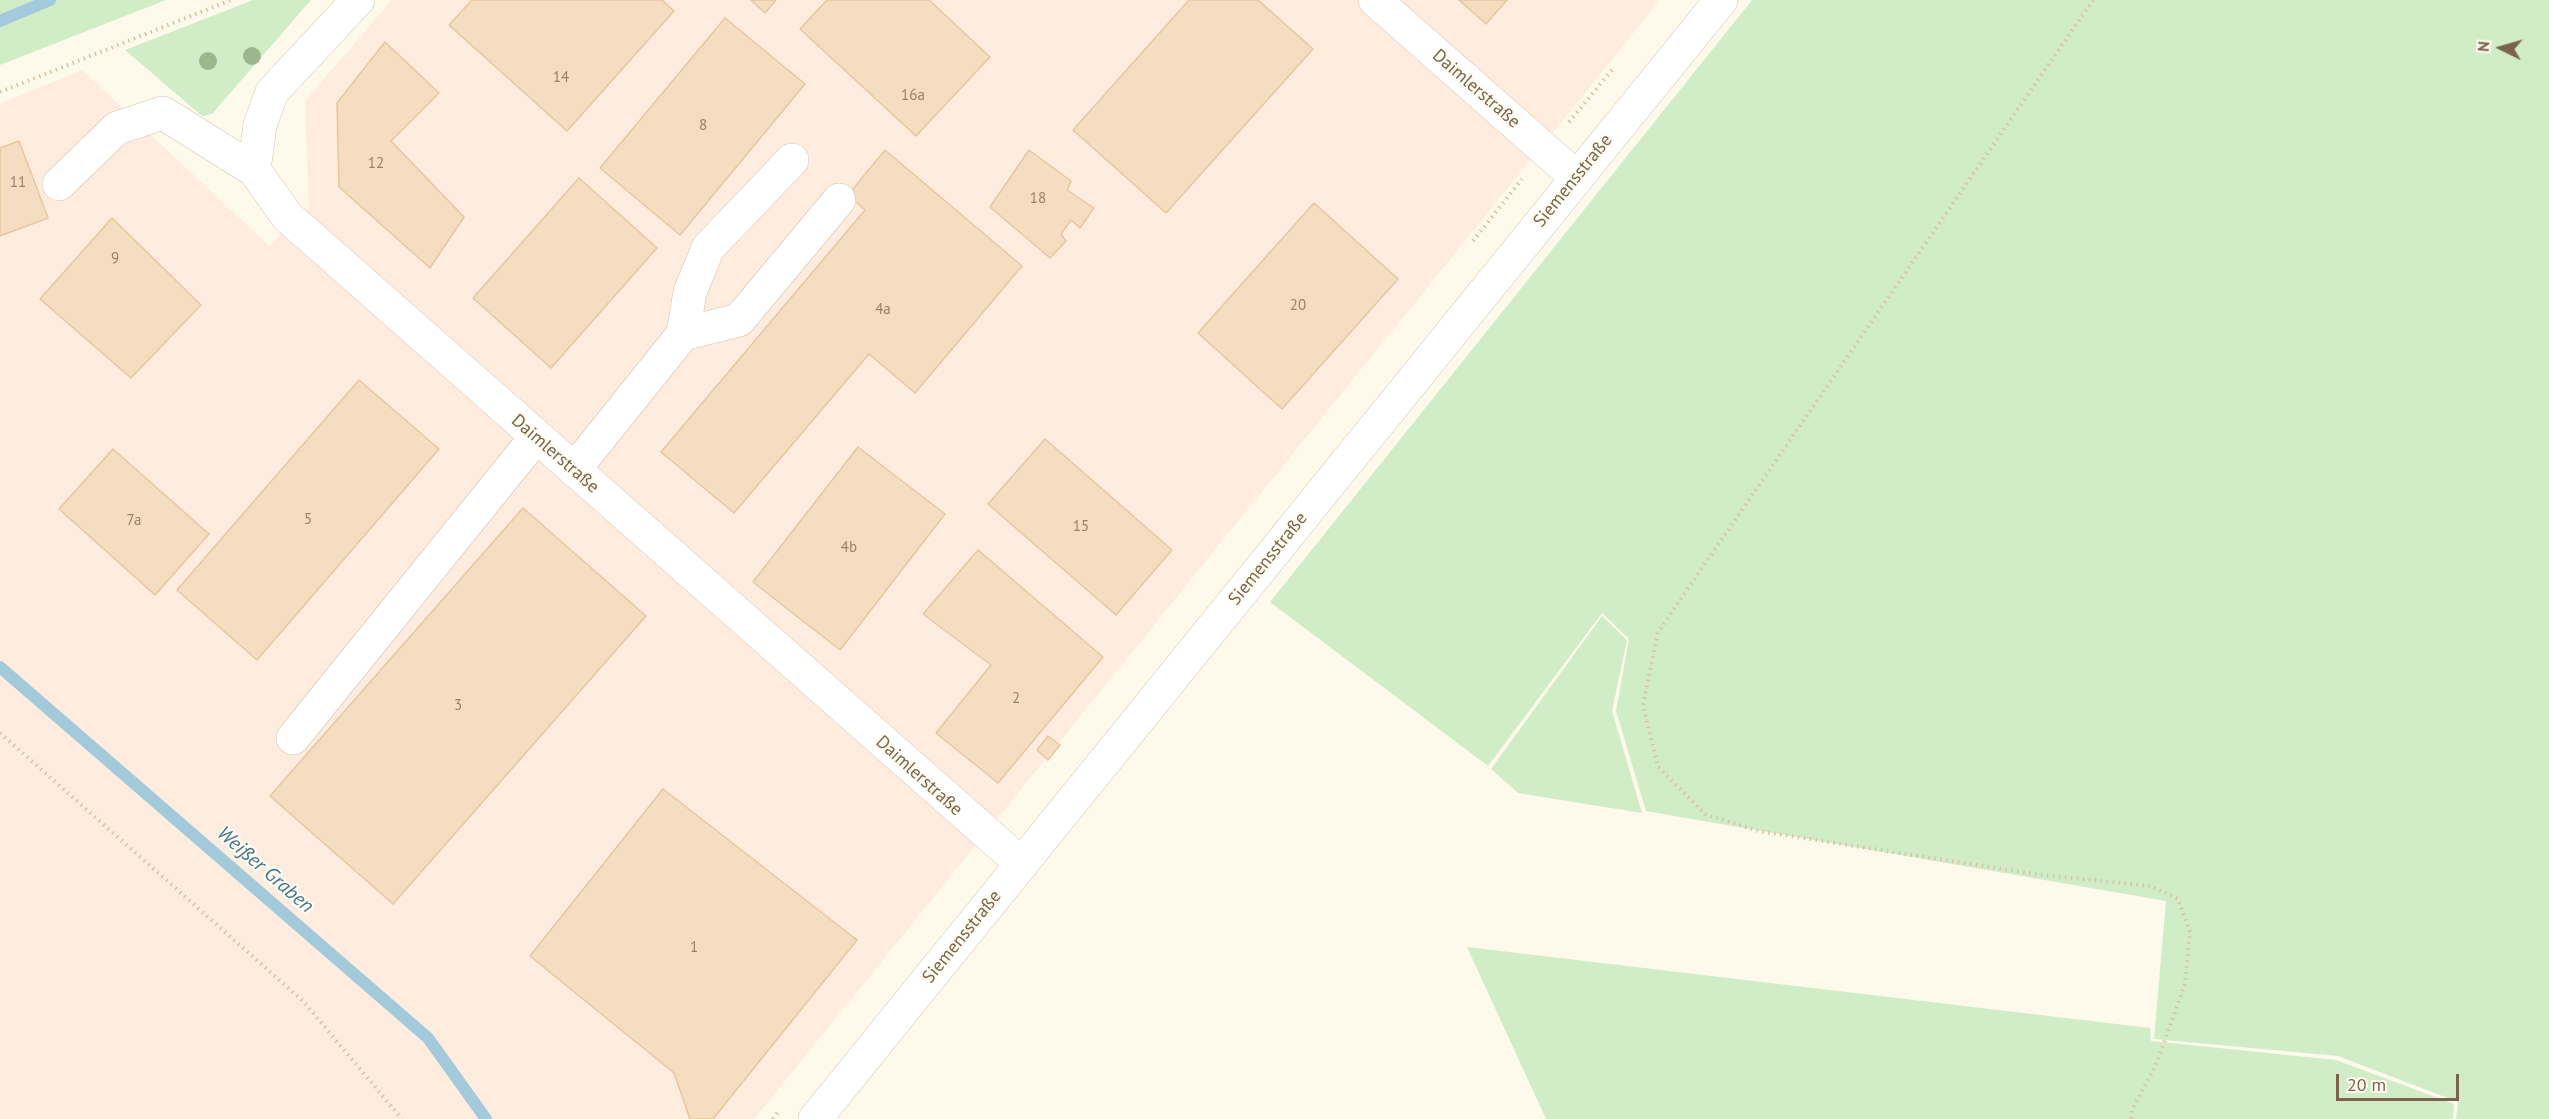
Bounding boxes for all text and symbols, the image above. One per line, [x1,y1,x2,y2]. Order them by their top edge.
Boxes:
north arrow [2471,18,2531,78]
text: N [2473,40,2493,53]
street label: Daimlerstraße [1428,45,1524,133]
house number: 14 [553,69,569,87]
house number: 16a [901,87,925,105]
house number: 8 [699,117,707,135]
street label: Siemensstraße [1529,130,1617,232]
house number: 12 [368,155,384,173]
house number: 11 [10,174,26,192]
house number: 18 [1030,190,1046,208]
house number: 9 [111,250,119,268]
house number: 20 [1290,297,1306,315]
house number: 4a [875,301,891,319]
street label: Daimlerstraße [507,410,603,498]
street label: Siemensstraße [1224,508,1312,610]
house number: 5 [304,511,312,529]
house number: 7a [127,512,141,530]
house number: 15 [1073,518,1089,536]
house number: 4b [841,539,857,557]
house number: 2 [1012,690,1020,708]
house number: 3 [454,697,462,715]
street label: Daimlerstraße [871,731,967,821]
water label: Weißer Graben [212,822,318,918]
street label: Siemensstraße [918,886,1006,988]
house number: 1 [690,939,698,957]
scale bar [2339,1062,2462,1100]
text: 20 m [2347,1073,2386,1096]

